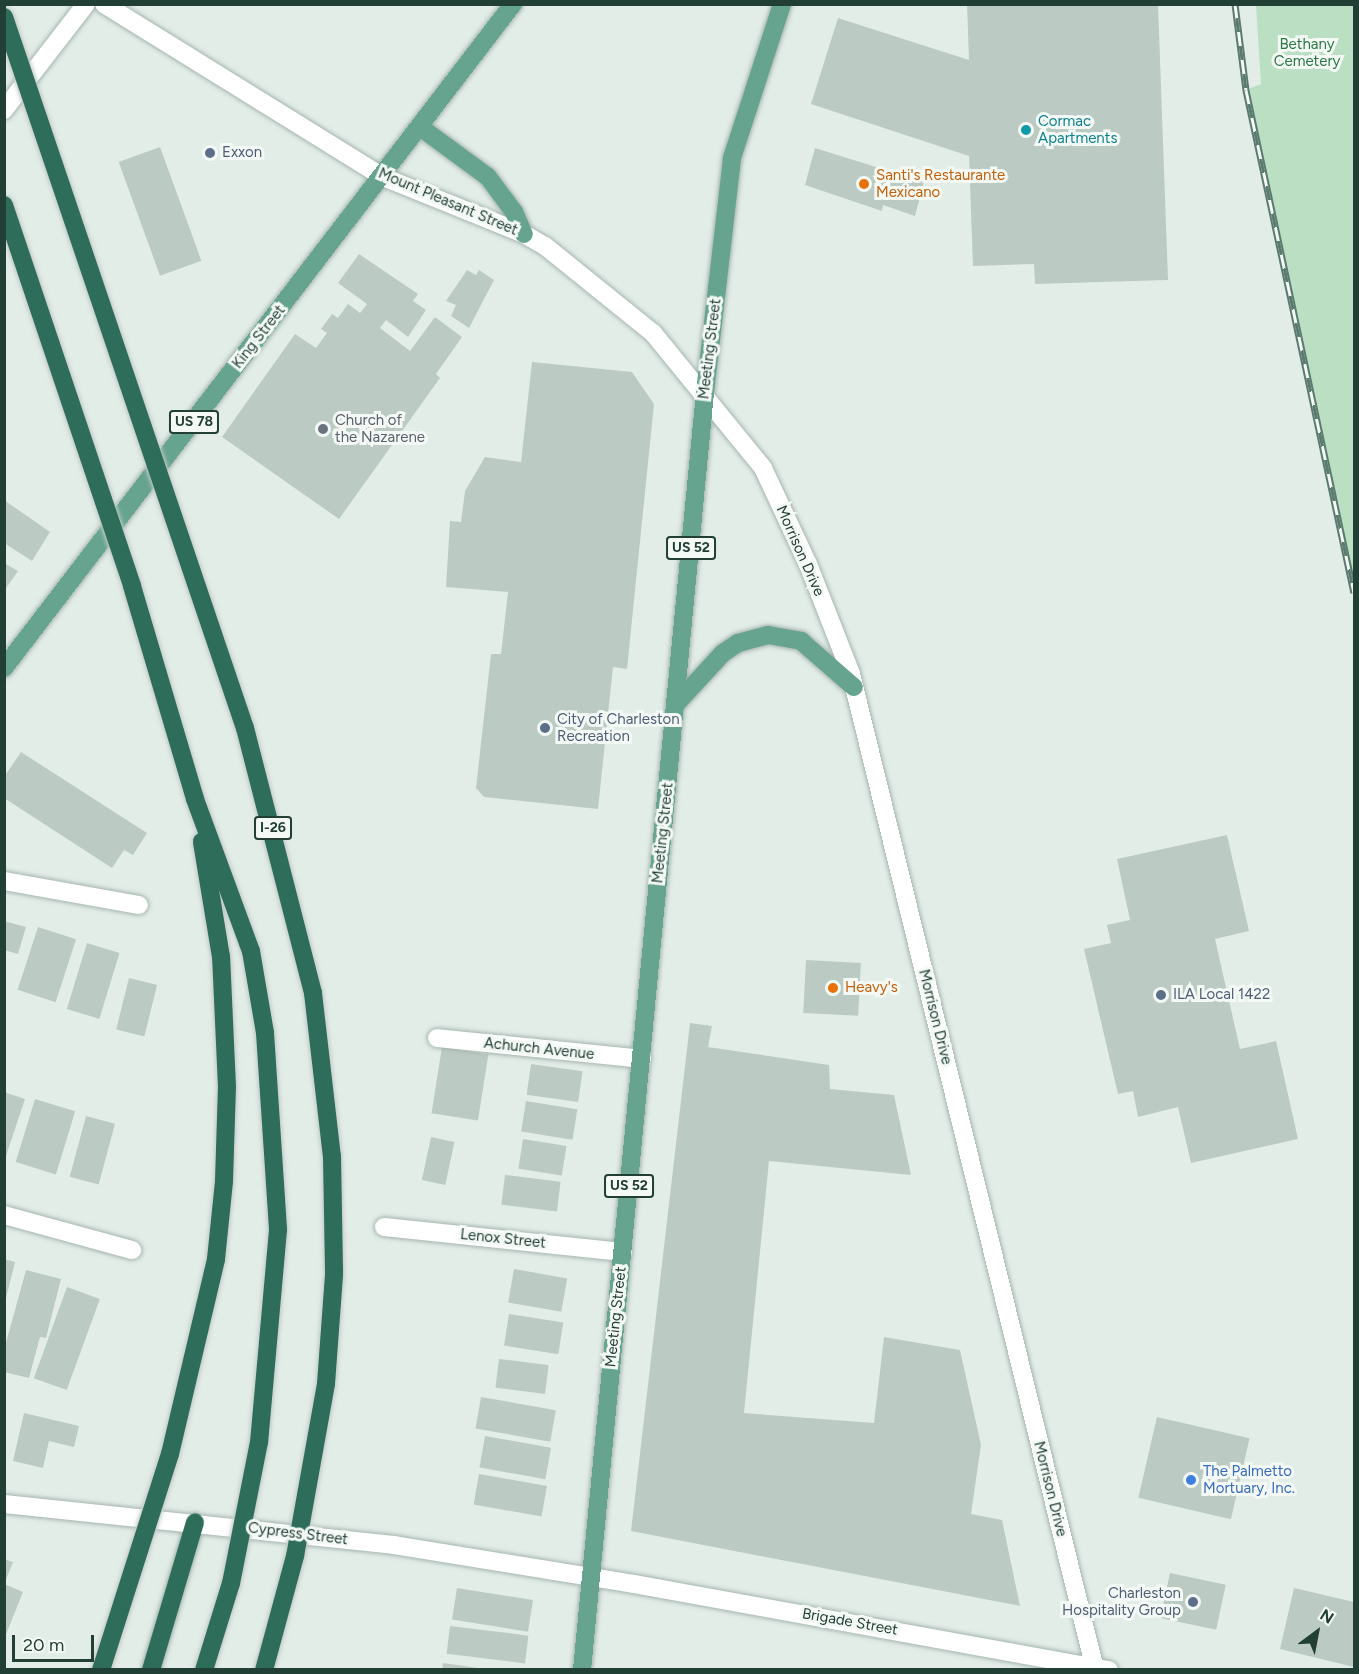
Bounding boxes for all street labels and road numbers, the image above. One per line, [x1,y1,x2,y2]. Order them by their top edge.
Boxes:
street label: Mount Pleasant Street [376,164,520,240]
street label: Meeting Street [695,298,725,400]
street label: King Street [229,302,289,372]
road number: US 78 [168,411,220,433]
street label: Morrison Drive [772,503,828,599]
road number: US 52 [666,537,716,559]
street label: Meeting Street [649,782,677,884]
road number: I-26 [254,817,292,839]
street label: Morrison Drive [914,968,956,1066]
street label: Achurch Avenue [483,1034,595,1064]
road number: US 52 [604,1175,654,1197]
street label: Lenox Street [459,1226,547,1252]
street label: Meeting Street [602,1266,630,1368]
street label: Morrison Drive [1029,1440,1071,1538]
street label: Cypress Street [247,1519,349,1549]
street label: Brigade Street [801,1605,899,1639]

